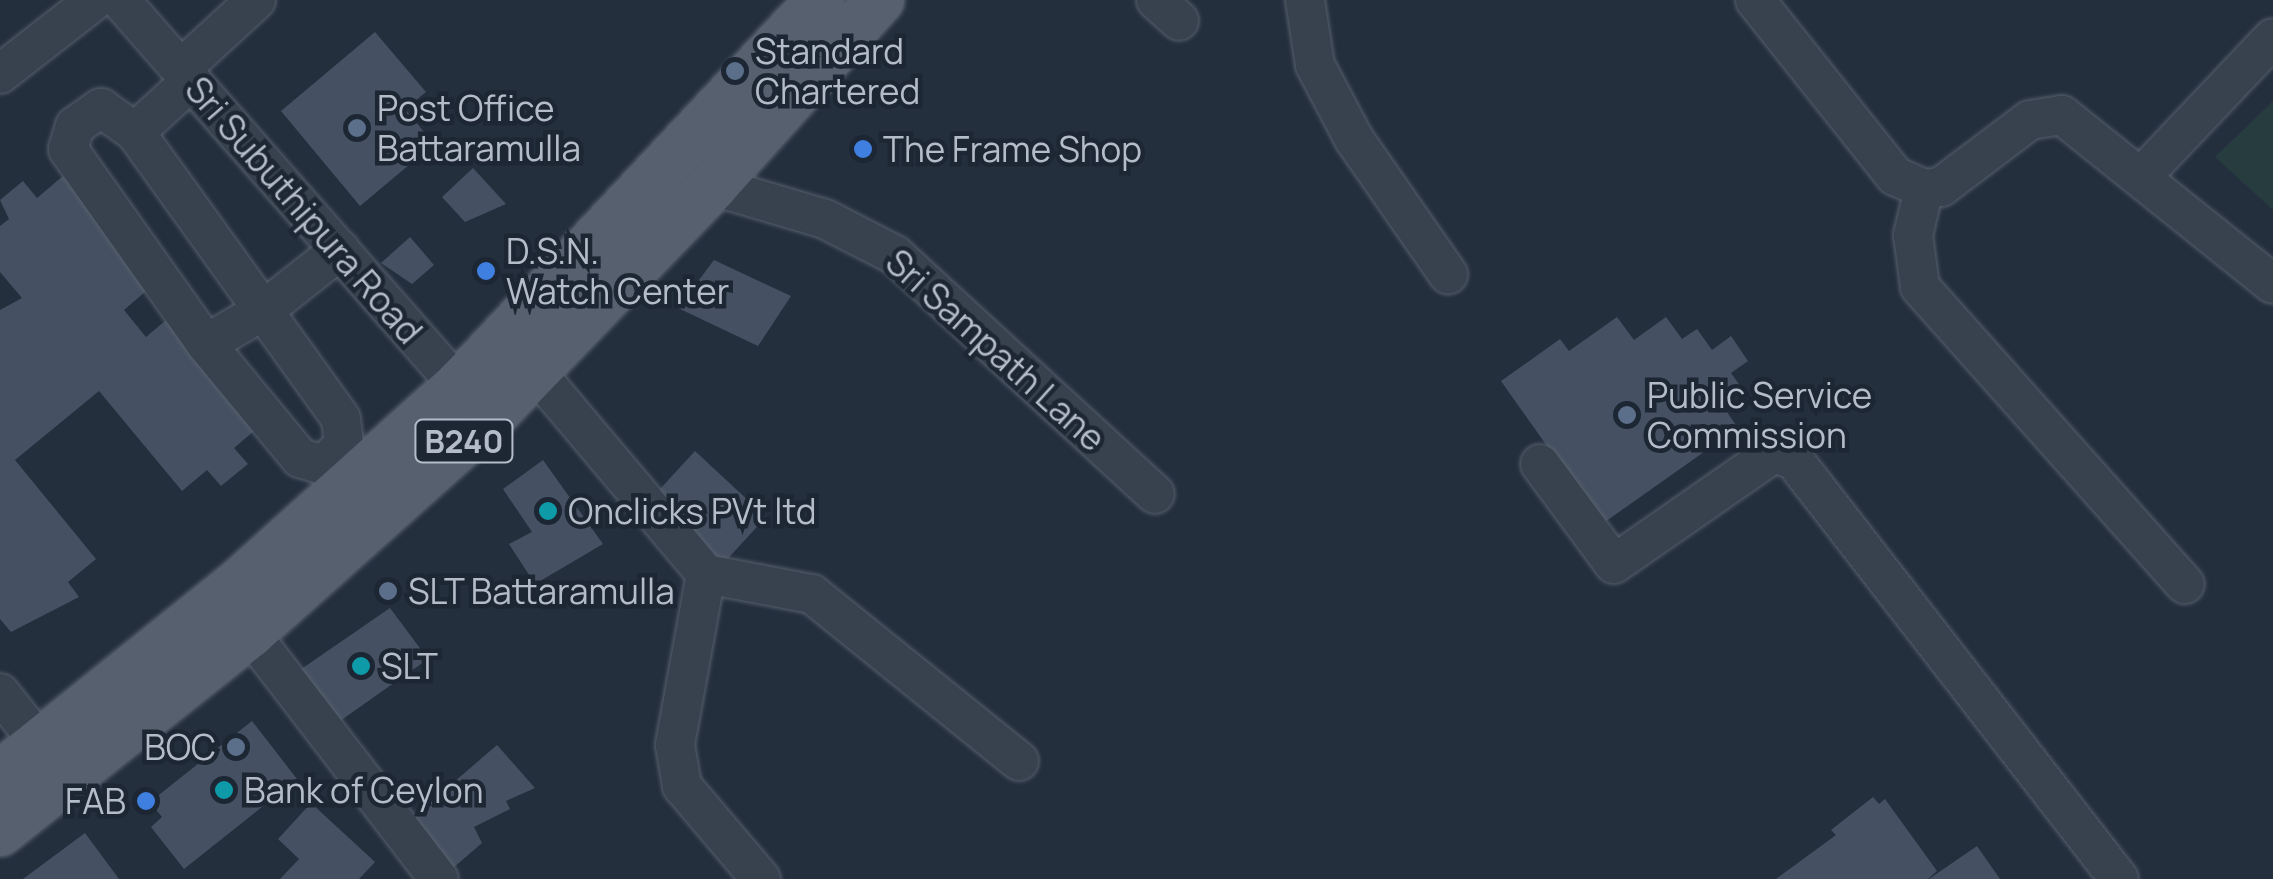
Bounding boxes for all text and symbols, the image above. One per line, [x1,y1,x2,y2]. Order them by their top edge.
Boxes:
place label: Standard Chartered [755,30,920,112]
marker: Standard Chartered [724,60,746,82]
street label: Sri Subuthipura Road [177,68,431,352]
place label: Post Office Battaramulla [377,87,581,169]
marker: Post Office Battaramulla [346,117,368,139]
place label: The Frame Shop [883,128,1142,170]
marker: The Frame Shop [852,138,874,160]
place label: D.S.N. Watch Center [506,230,729,312]
street label: Sri Sampath Lane [878,241,1114,459]
marker: D.S.N. Watch Center [475,260,497,282]
place label: Public Service Commission [1647,374,1872,456]
marker: Public Service Commission [1616,404,1638,426]
road number: B240 [414,414,514,468]
place label: Onclicks PVt ltd [568,490,816,532]
marker: Onclicks PVt ltd [537,500,559,522]
place label: SLT Battaramulla [408,570,676,612]
marker: SLT Battaramulla [377,580,399,602]
place label: SLT [381,645,438,687]
marker: SLT [350,655,372,677]
place label: BOC [144,726,216,768]
marker: BOC [225,736,247,758]
place label: Bank of Ceylon [244,769,483,811]
marker: Bank of Ceylon [213,779,235,801]
place label: FAB [65,780,126,822]
marker: FAB [135,790,157,812]

